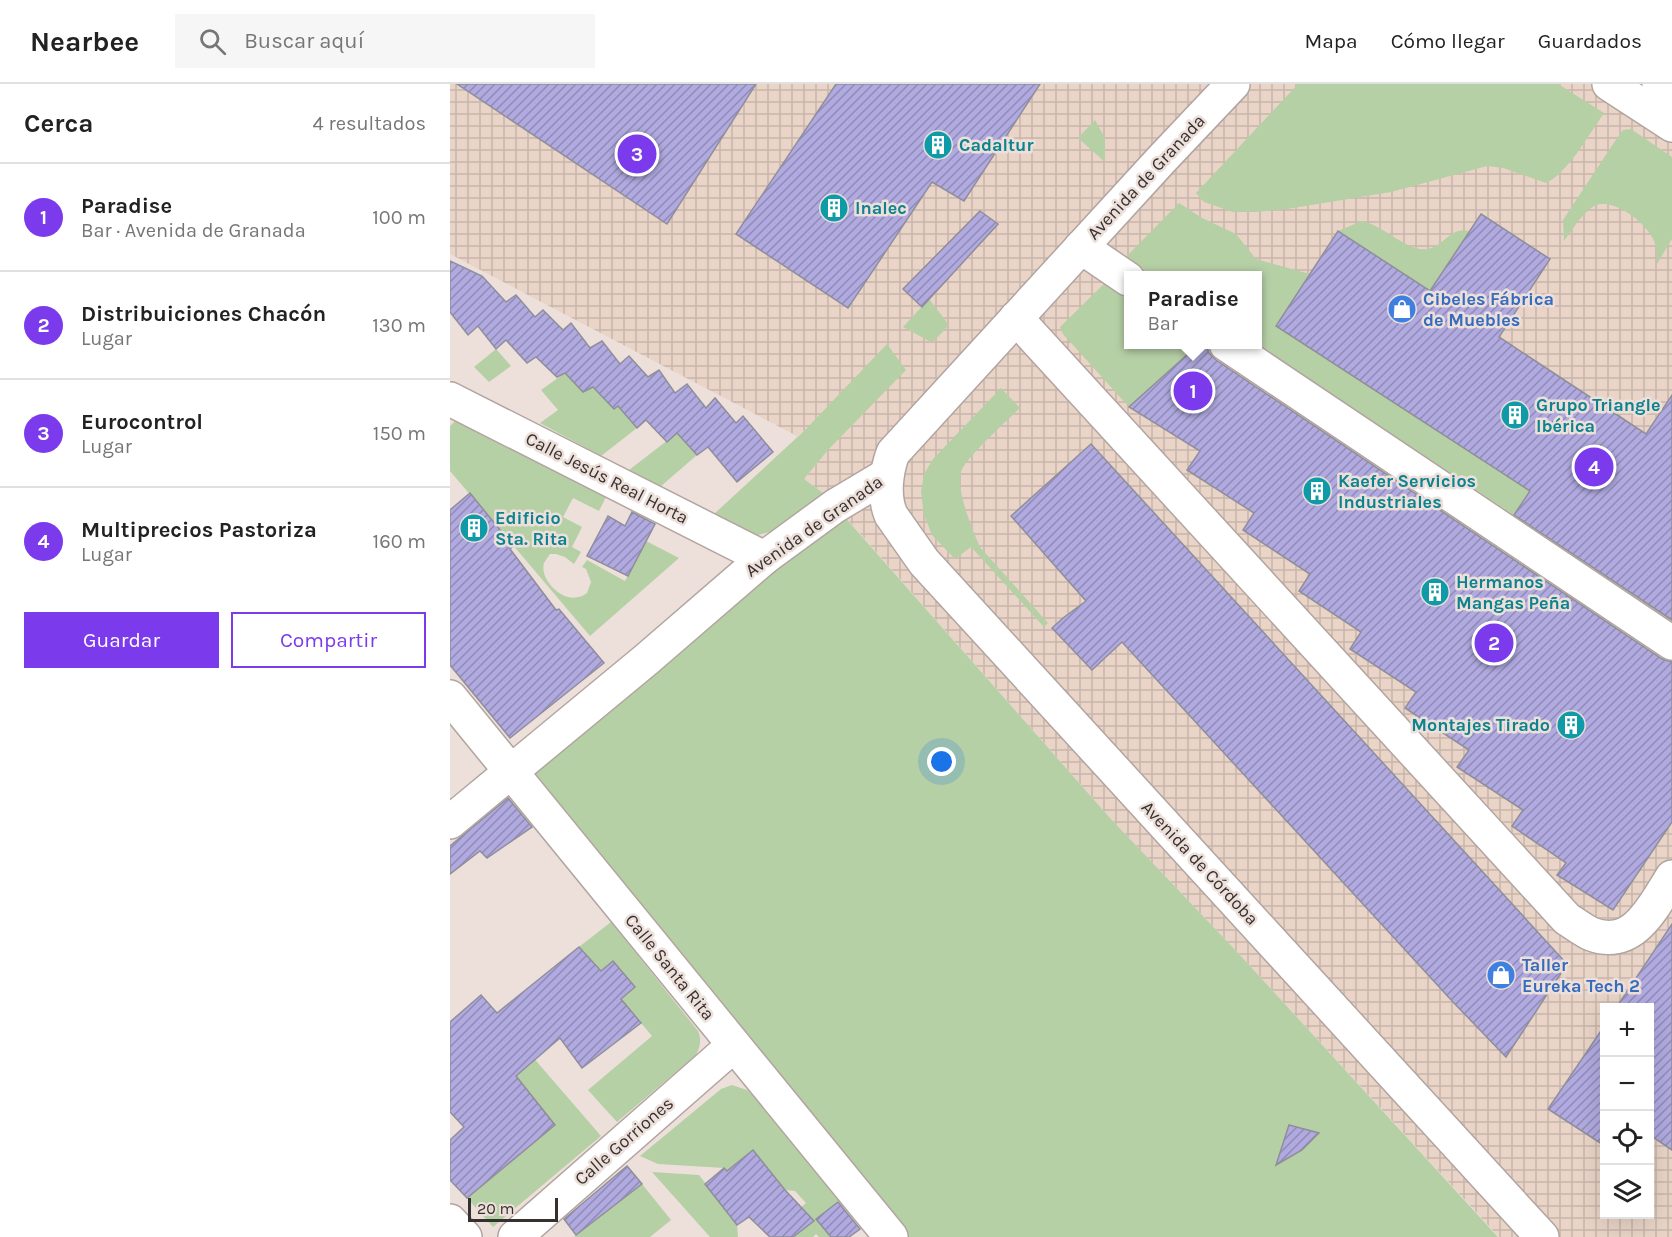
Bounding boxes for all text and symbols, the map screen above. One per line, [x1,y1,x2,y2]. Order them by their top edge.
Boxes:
search box [175,14,595,68]
text: Nearbee [30,25,139,58]
icon: search [196,25,229,58]
text: Buscar aquí [244,28,364,54]
text: Mapa [1304,29,1358,53]
text: Cómo llegar [1391,29,1505,53]
text: Guardados [1538,29,1642,53]
text: Cerca [24,108,93,139]
street label: Avenida de Granada [1082,110,1210,244]
text: 4 resultados [313,112,426,135]
building icon: Cadaltur [922,129,954,161]
pin: 3 [618,132,657,176]
place label: Cadaltur [959,134,1033,156]
building icon: Inalec [818,192,850,224]
text: Paradise [81,193,172,219]
place label: Inalec [855,197,907,219]
text: 1 [40,206,47,229]
text: 100 m [372,206,426,229]
text: Bar · Avenida de Granada [81,219,306,242]
popup [1124,271,1262,349]
text: Paradise [1147,286,1239,312]
place label: Cibeles Fábrica de Muebles [1423,288,1554,331]
shop icon: Cibeles Fábrica de Muebles [1386,293,1418,325]
text: Distribuiciones Chacón [81,301,326,327]
text: Bar [1147,312,1178,335]
text: 2 [37,314,50,337]
text: 130 m [372,314,426,337]
text: Lugar [81,327,132,350]
pin: 1 [1174,368,1212,414]
place label: Grupo Triangle Ibérica [1536,394,1661,437]
building icon: Grupo Triangle Ibérica [1499,399,1531,431]
text: Eurocontrol [81,409,203,435]
text: 3 [37,422,50,445]
text: 150 m [373,422,426,445]
street label: Calle Jesús Real Horta [522,427,692,529]
text: Lugar [81,435,132,458]
pin: 4 [1574,444,1614,490]
street label: Avenida de Granada [741,470,887,582]
place label: Kaefer Servicios Industriales [1338,470,1476,513]
building icon: Kaefer Servicios Industriales [1301,475,1333,507]
place label: Edificio Sta. Rita [495,507,568,550]
building icon: Edificio Sta. Rita [458,512,490,544]
text: Multiprecios Pastoriza [81,517,317,543]
text: 4 [38,530,49,553]
text: 160 m [373,530,426,553]
text: Lugar [81,543,132,566]
place label: Hermanos Mangas Peña [1456,571,1570,614]
building icon: Hermanos Mangas Peña [1419,576,1451,608]
button: Guardar [24,612,219,668]
button: Compartir [231,612,426,668]
pin: 2 [1474,620,1514,666]
building icon: Montajes Tirado [1555,709,1587,741]
place label: Montajes Tirado [1411,714,1550,736]
your location [927,747,956,776]
street label: Avenida de Córdoba [1137,796,1263,930]
street label: Calle Santa Rita [620,909,720,1025]
place label: Taller Eureka Tech 2 [1522,954,1640,997]
shop icon: Taller Eureka Tech 2 [1485,959,1517,991]
map controls [1600,1003,1654,1219]
button: + [1600,1003,1654,1057]
button: − [1600,1057,1654,1111]
street label: Calle Gorriones [570,1092,678,1190]
button: locate [1600,1111,1654,1165]
button: layers [1600,1165,1654,1219]
scale bar [468,1195,558,1222]
text: 20 m [477,1199,515,1218]

